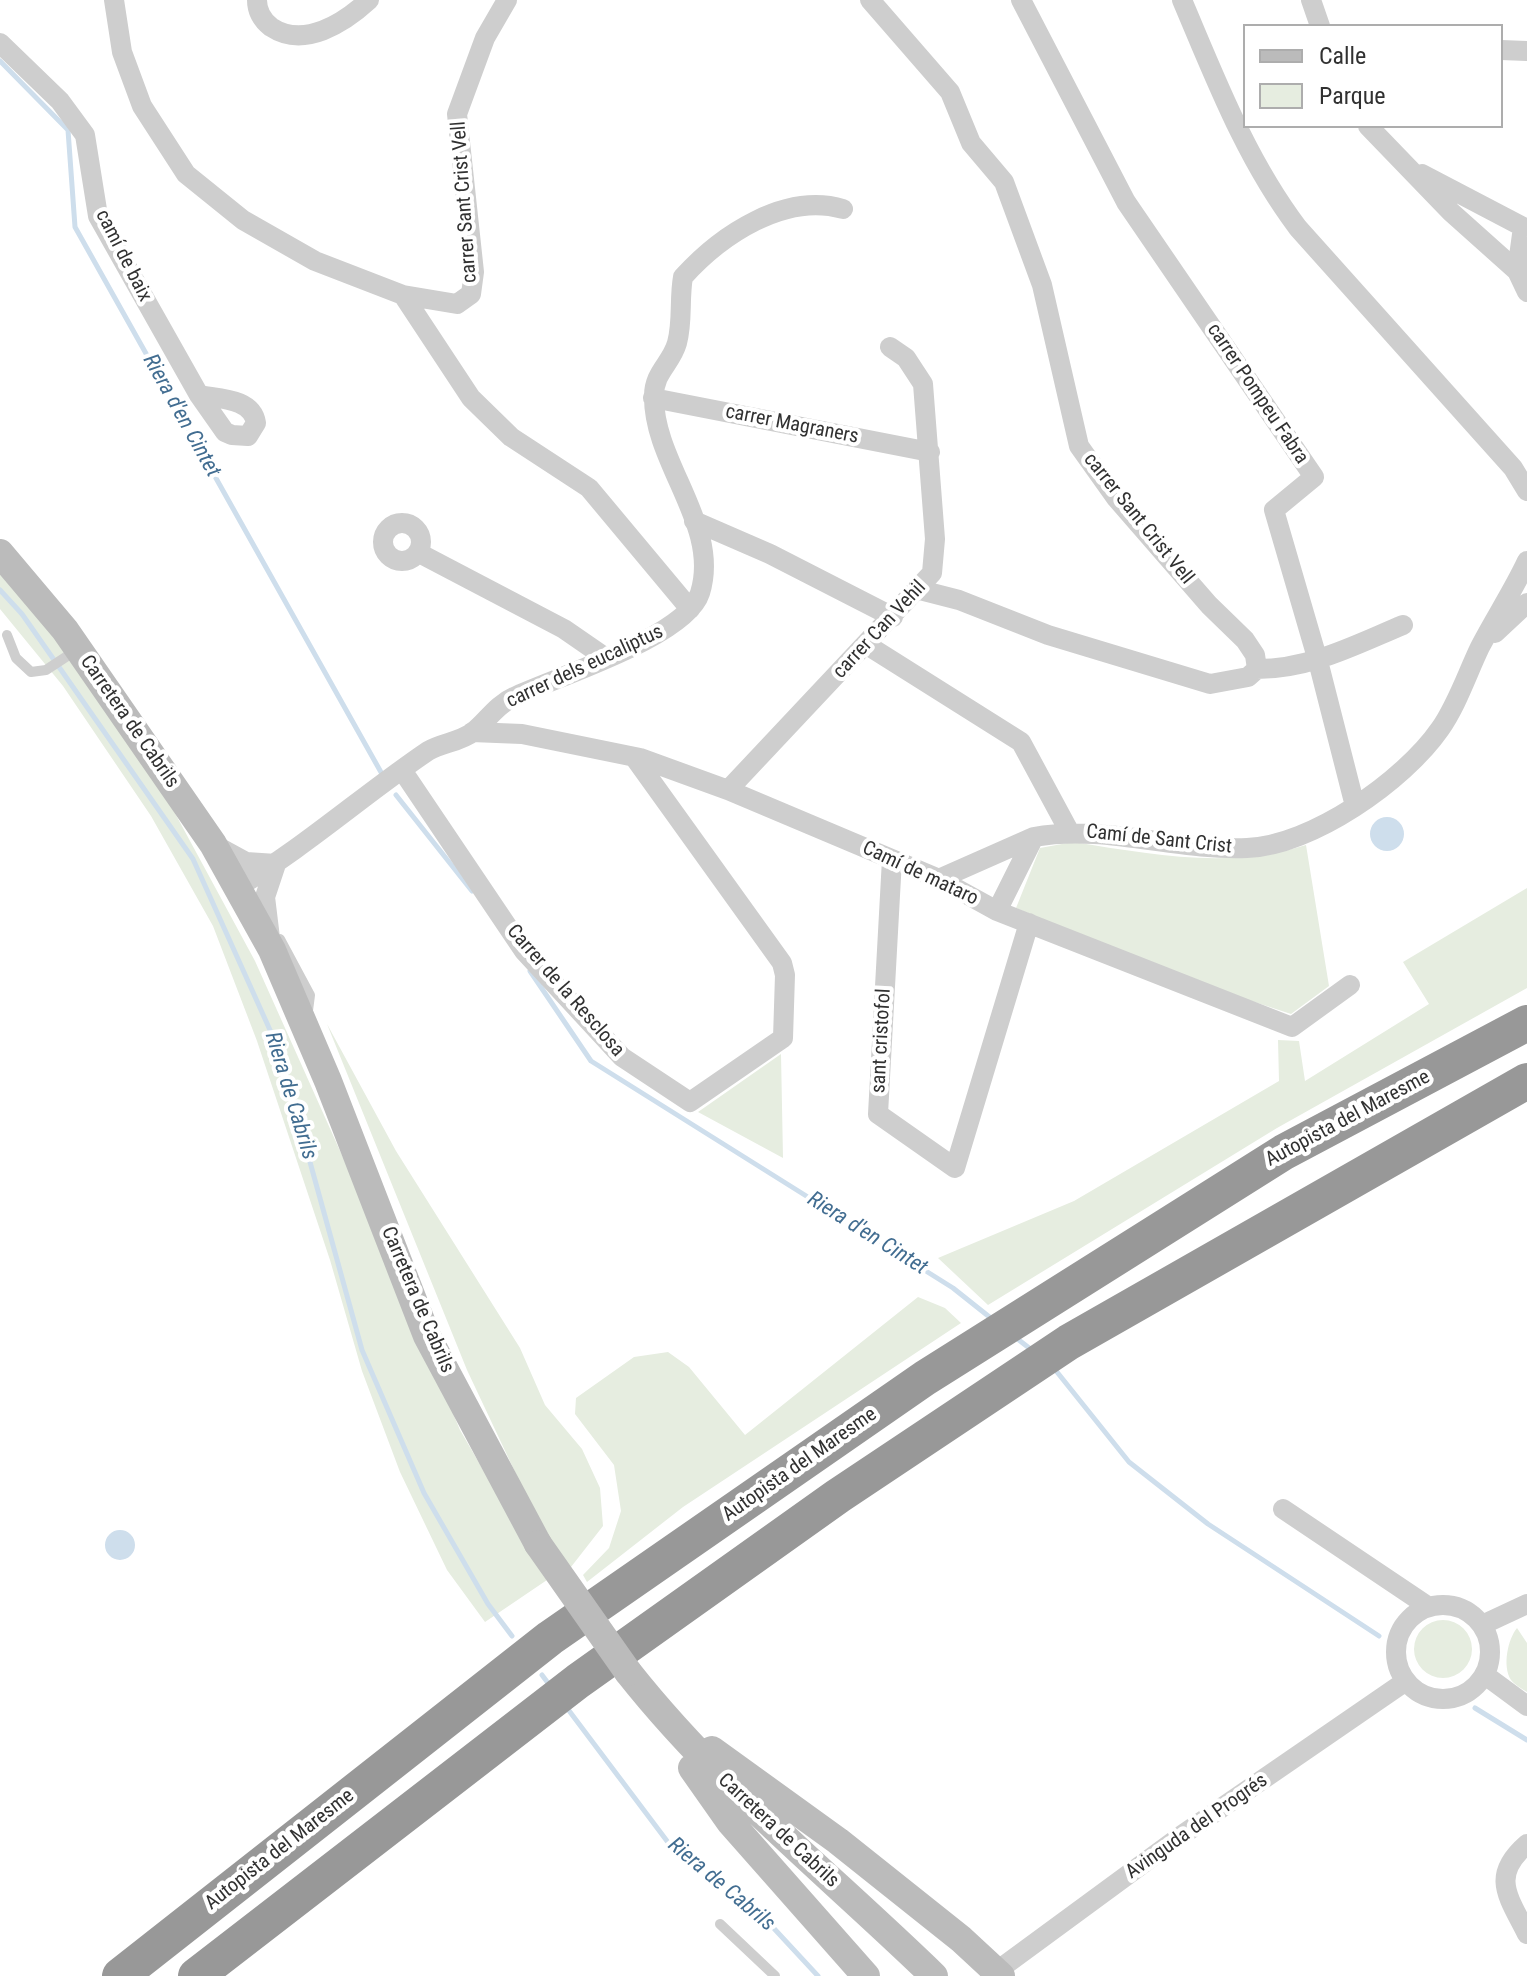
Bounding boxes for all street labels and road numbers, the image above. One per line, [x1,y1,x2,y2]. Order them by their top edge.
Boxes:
street label: carrer Sant Crist Vell [447,120,483,284]
street label: camí de baix [90,206,156,306]
street label: carrer Pompeu Fabra [1201,319,1313,469]
street label: carrer Magraners [723,400,861,450]
street label: carrer Sant Crist Vell [1078,448,1198,590]
street label: carrer Can Vehil [829,576,931,684]
street label: carrer dels eucaliptus [503,620,667,714]
street label: Carretera de Cabrils [74,651,184,793]
street label: Camí de Sant Crist [1085,820,1233,860]
street label: Camí de mataro [858,837,982,911]
street label: Carrer de la Resclosa [501,920,629,1062]
street label: sant cristofol [867,988,897,1094]
street label: Autopista del Maresme [1262,1066,1434,1172]
street label: Carretera de Cabrils [375,1223,459,1377]
street label: Autopista del Maresme [718,1403,882,1527]
street label: Carretera de Cabrils [713,1769,843,1893]
street label: Avinguda del Progrés [1122,1769,1272,1885]
street label: Autopista del Maresme [201,1784,359,1916]

